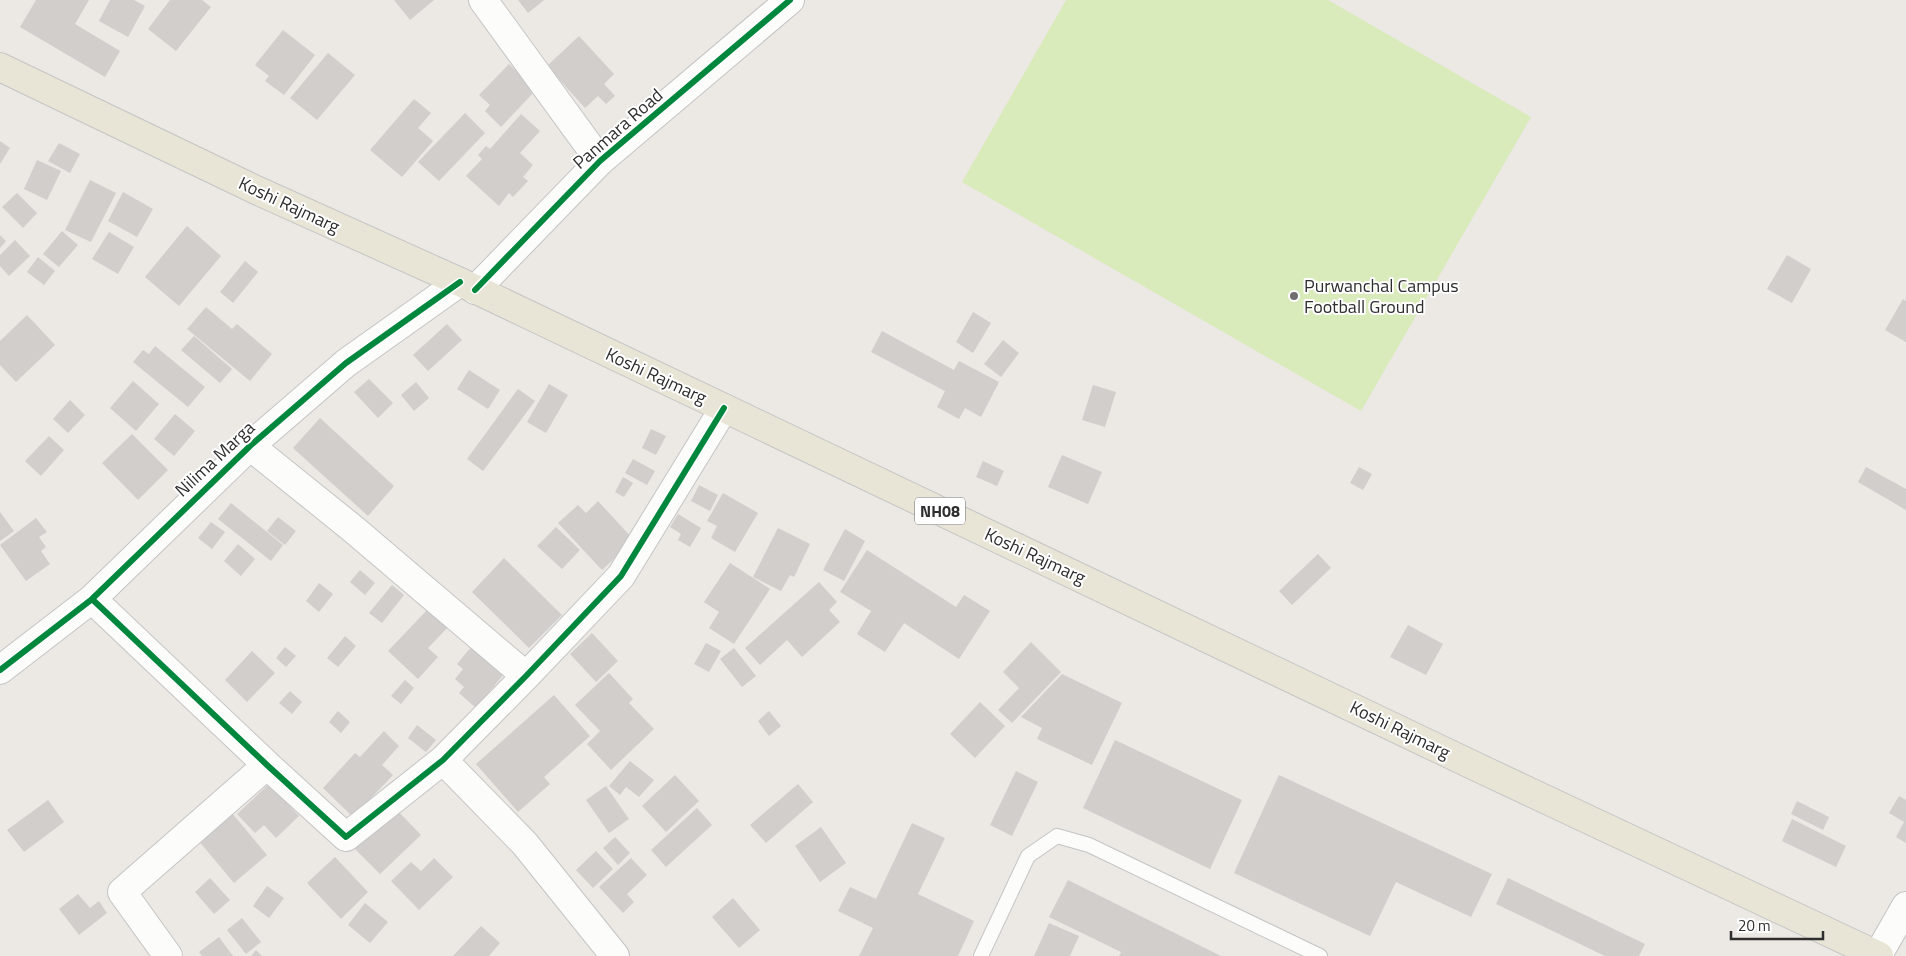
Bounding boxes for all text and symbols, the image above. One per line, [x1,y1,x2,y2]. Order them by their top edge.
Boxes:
street label: Panmara Road [567,82,669,175]
street label: Koshi Rajmarg [234,169,344,240]
place label: Purwanchal Campus Football Ground [1304,272,1459,320]
marker: Purwanchal Campus Football Ground [1288,290,1300,302]
street label: Koshi Rajmarg [601,340,711,411]
street label: Nilima Marga [169,414,261,503]
road number: NH08 [915,498,965,524]
street label: Koshi Rajmarg [980,520,1090,591]
street label: Koshi Rajmarg [1345,694,1455,766]
scale bar [1731,908,1824,940]
text: 20 m [1738,914,1771,937]

